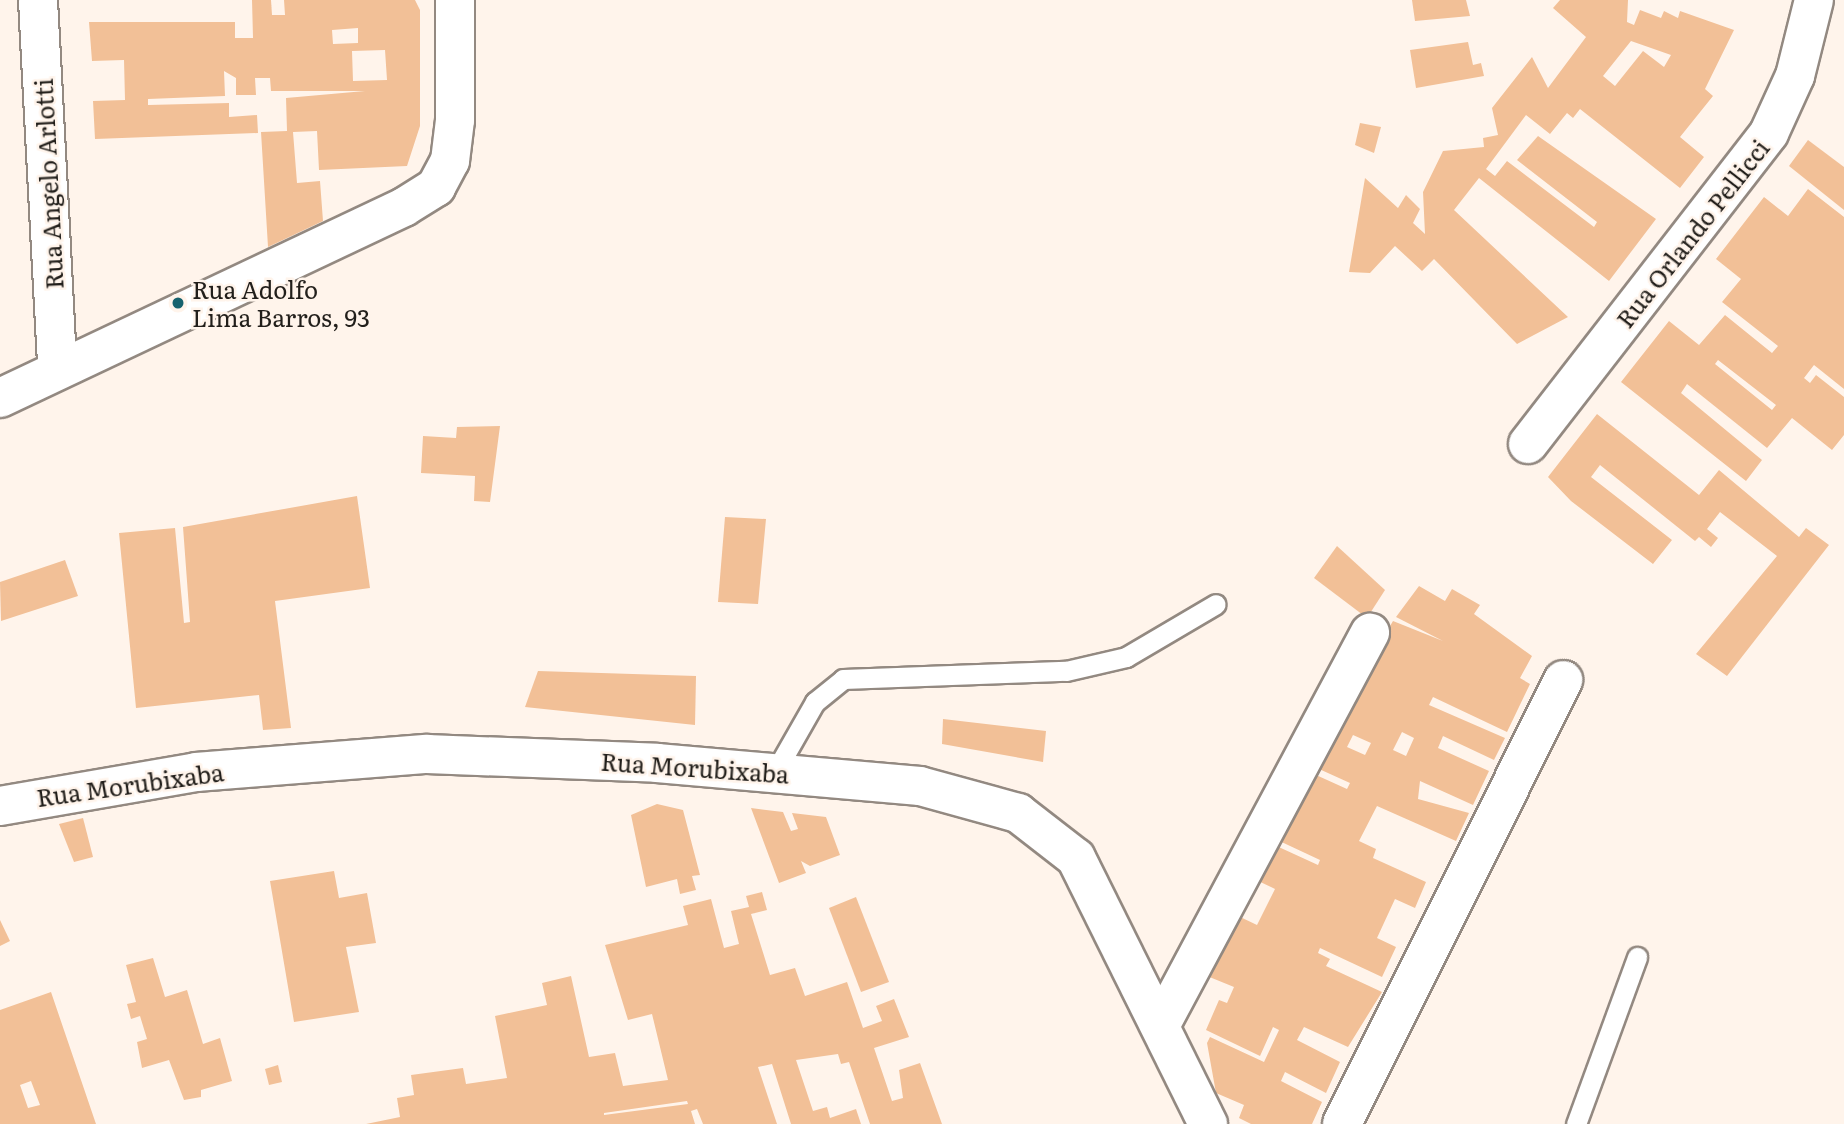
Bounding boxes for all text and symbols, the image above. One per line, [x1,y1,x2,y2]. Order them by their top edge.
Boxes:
street label: Rua Angelo Arlotti [28,78,68,290]
street label: Rua Orlando Pellicci [1610,133,1774,333]
place label: Rua Adolfo Lima Barros, 93 [192,275,370,331]
marker: Rua Adolfo Lima Barros, 93 [170,295,186,311]
street label: Rua Morubixaba [600,746,790,788]
street label: Rua Morubixaba [35,757,225,811]

